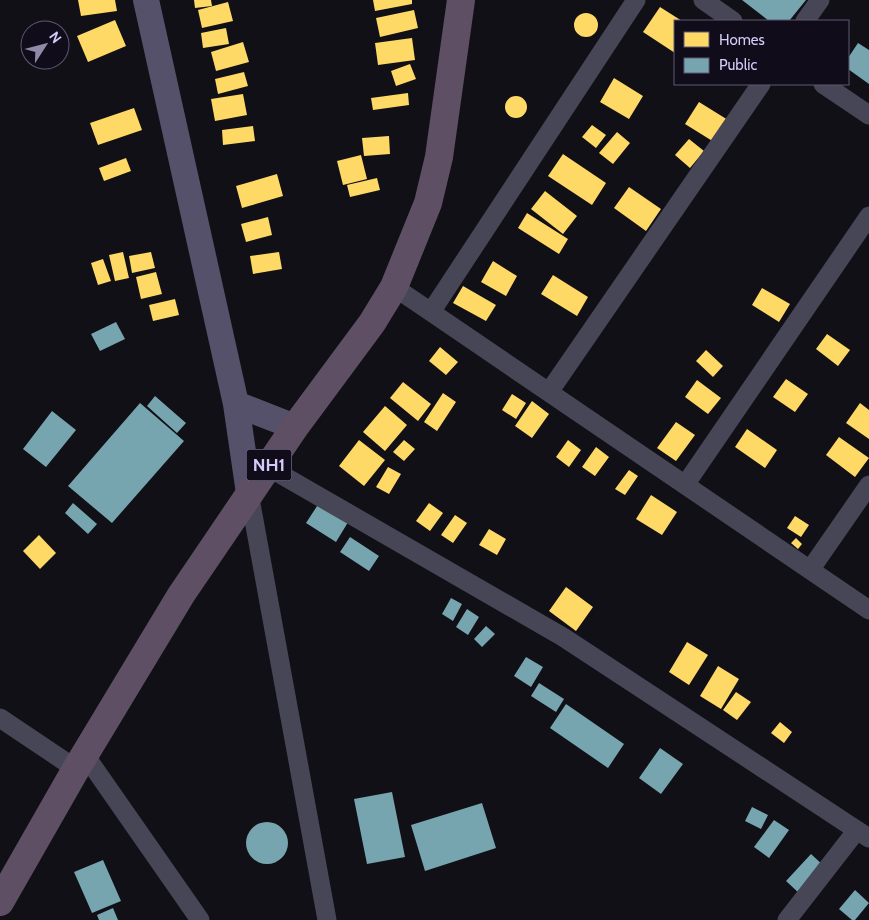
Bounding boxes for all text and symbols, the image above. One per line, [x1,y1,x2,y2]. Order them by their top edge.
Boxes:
north arrow [20,20,70,70]
legend [674,20,849,85]
text: N [45,28,66,47]
text: Homes [719,31,765,49]
text: Public [719,56,757,74]
road number: NH1 [246,450,292,480]

